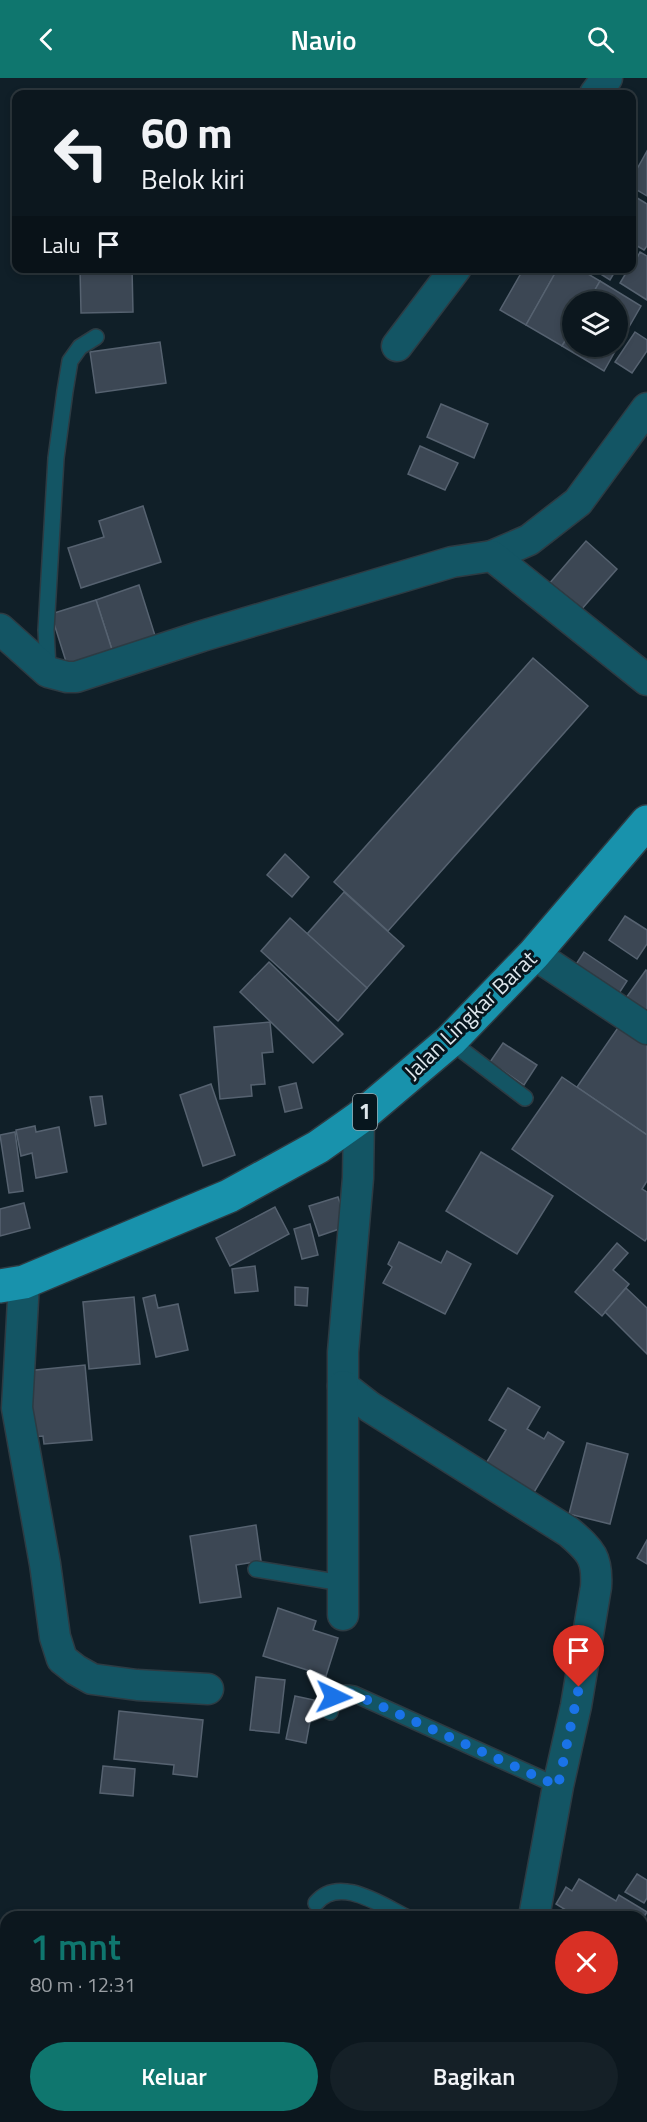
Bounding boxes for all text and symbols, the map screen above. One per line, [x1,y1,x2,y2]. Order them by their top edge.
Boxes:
text: Navio [290,19,357,60]
icon: back [30,23,63,56]
icon: search [584,23,617,56]
text: 60 m [141,100,233,164]
icon: left [42,114,120,192]
text: Belok kiri [141,158,245,199]
text: Lalu [42,228,80,262]
icon: arrive [92,228,125,261]
map controls [562,291,628,357]
button: layers [562,291,628,357]
street label: Jalan Lingkar Barat [396,942,544,1087]
road number: 1 [353,1094,377,1130]
pin [553,1625,604,1687]
icon: arrive [562,1634,595,1667]
position arrow [302,1665,366,1729]
text: 1 mnt [30,1919,121,1974]
button: close [555,1931,618,1994]
text: 80 m · 12:31 [30,1969,136,2000]
button: Keluar [30,2042,318,2111]
button: Bagikan [330,2042,618,2111]

